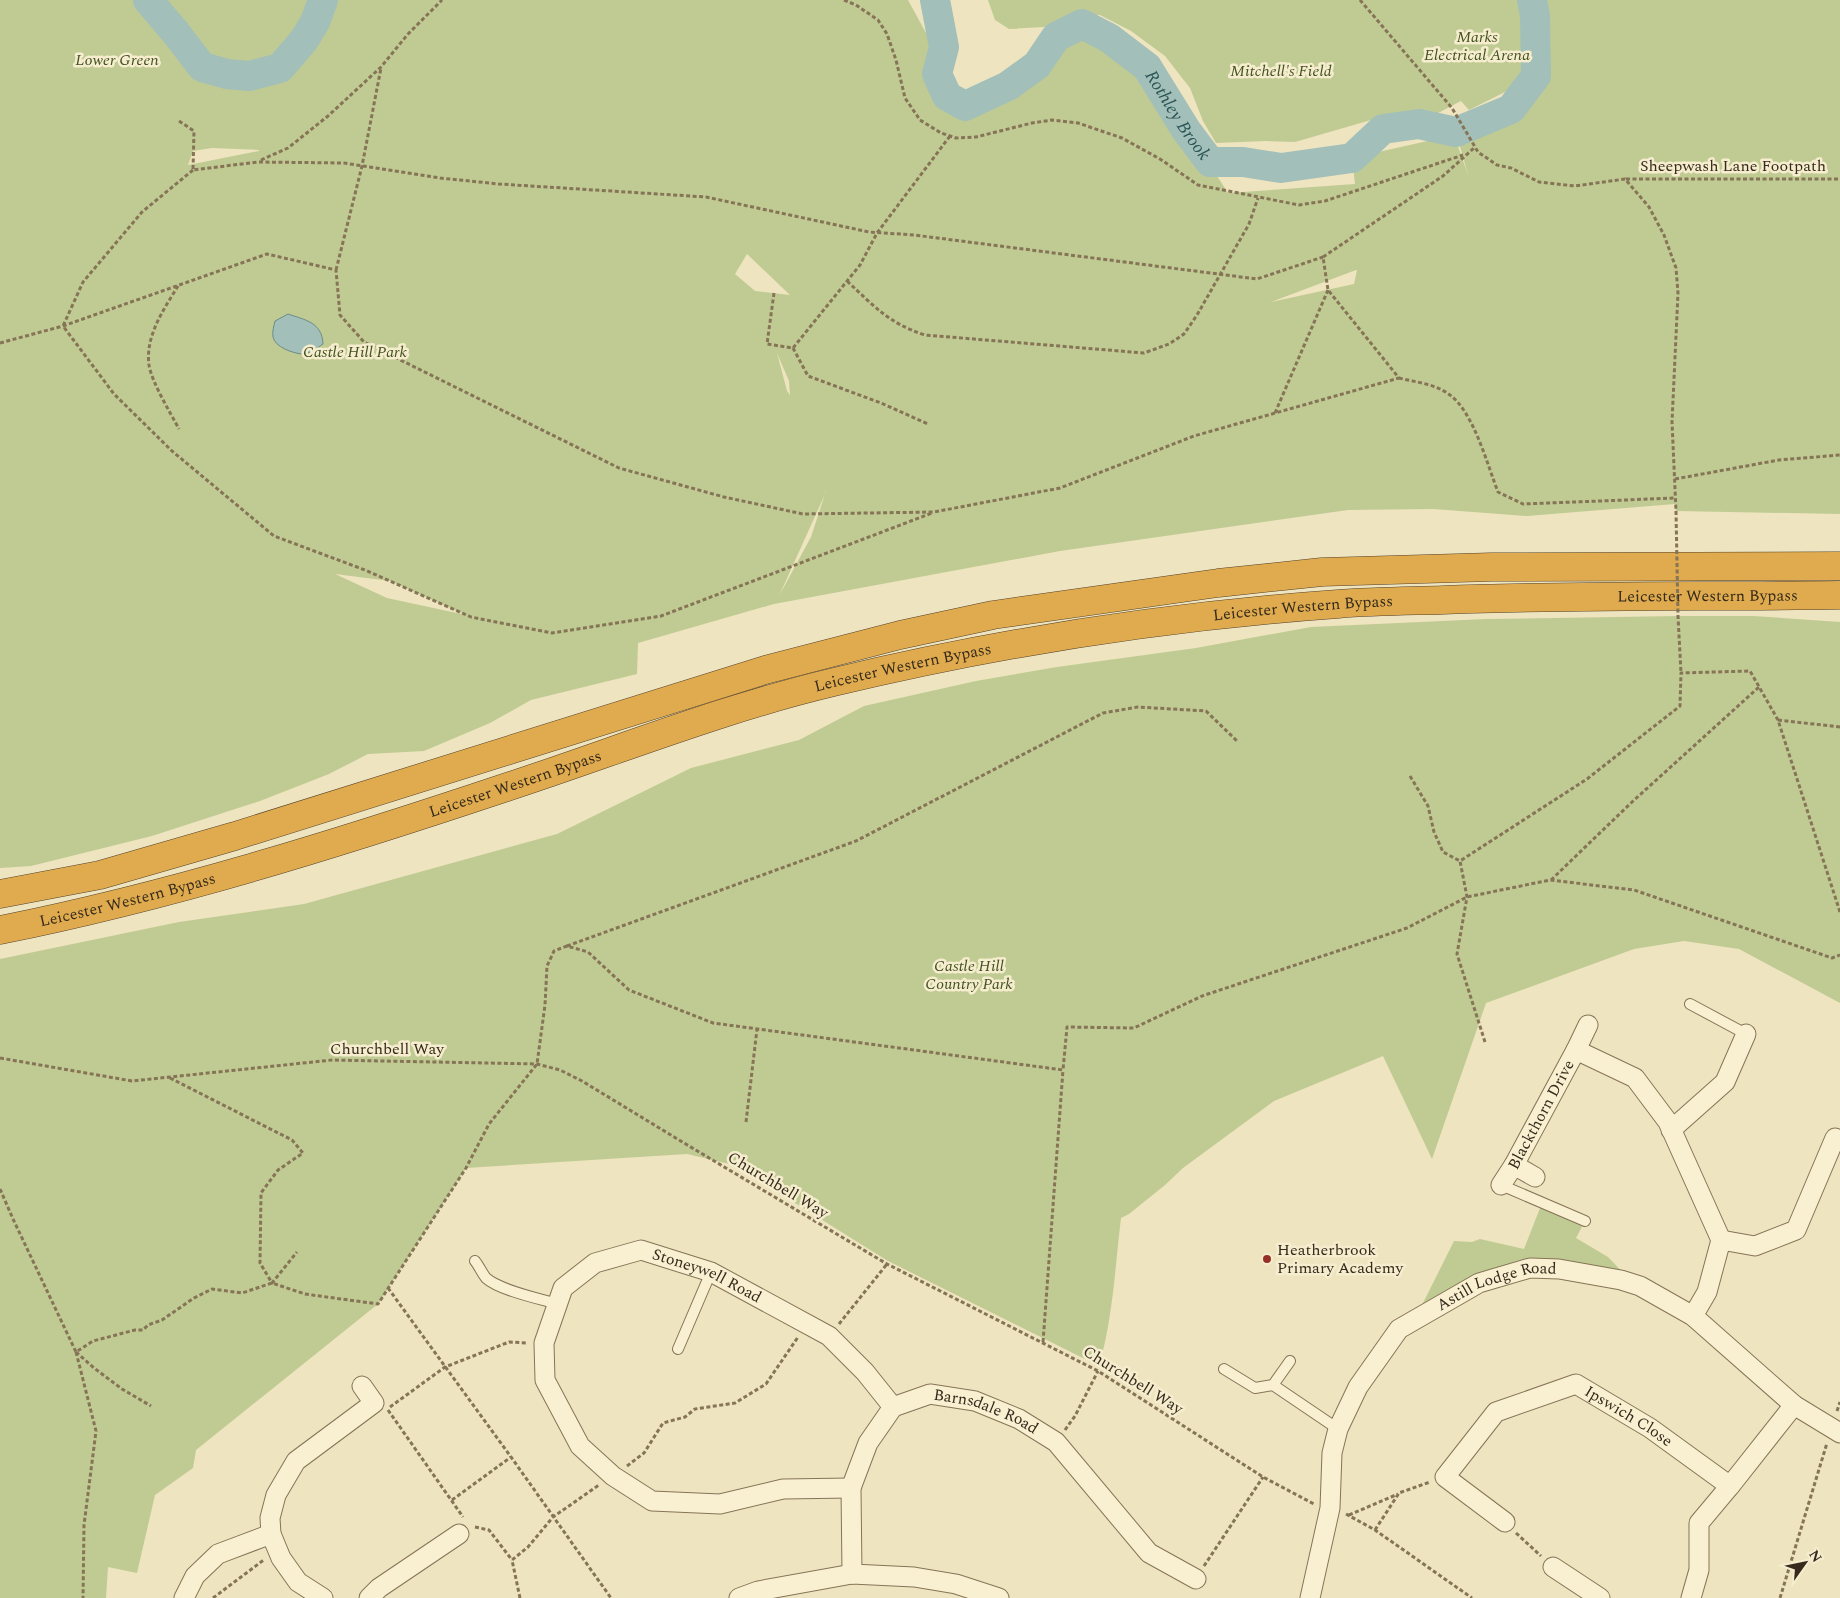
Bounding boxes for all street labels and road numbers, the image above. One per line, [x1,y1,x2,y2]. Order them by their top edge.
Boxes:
street label: Sheepwash Lane Footpath [1640,154,1826,178]
street label: Leicester Western Bypass [1617,584,1798,609]
street label: Leicester Western Bypass [1212,589,1393,627]
street label: Leicester Western Bypass [812,637,993,698]
street label: Leicester Western Bypass [426,744,605,824]
street label: Leicester Western Bypass [37,866,218,933]
street label: Churchbell Way [330,1037,445,1061]
street label: Blackthorn Drive [1502,1055,1581,1174]
street label: Churchbell Way [723,1145,834,1225]
street label: Stoneywell Road [649,1242,766,1309]
street label: Astill Lodge Road [1432,1256,1557,1317]
street label: Churchbell Way [1078,1340,1189,1421]
street label: Ipswich Close [1580,1380,1678,1453]
street label: Barnsdale Road [932,1383,1043,1440]

